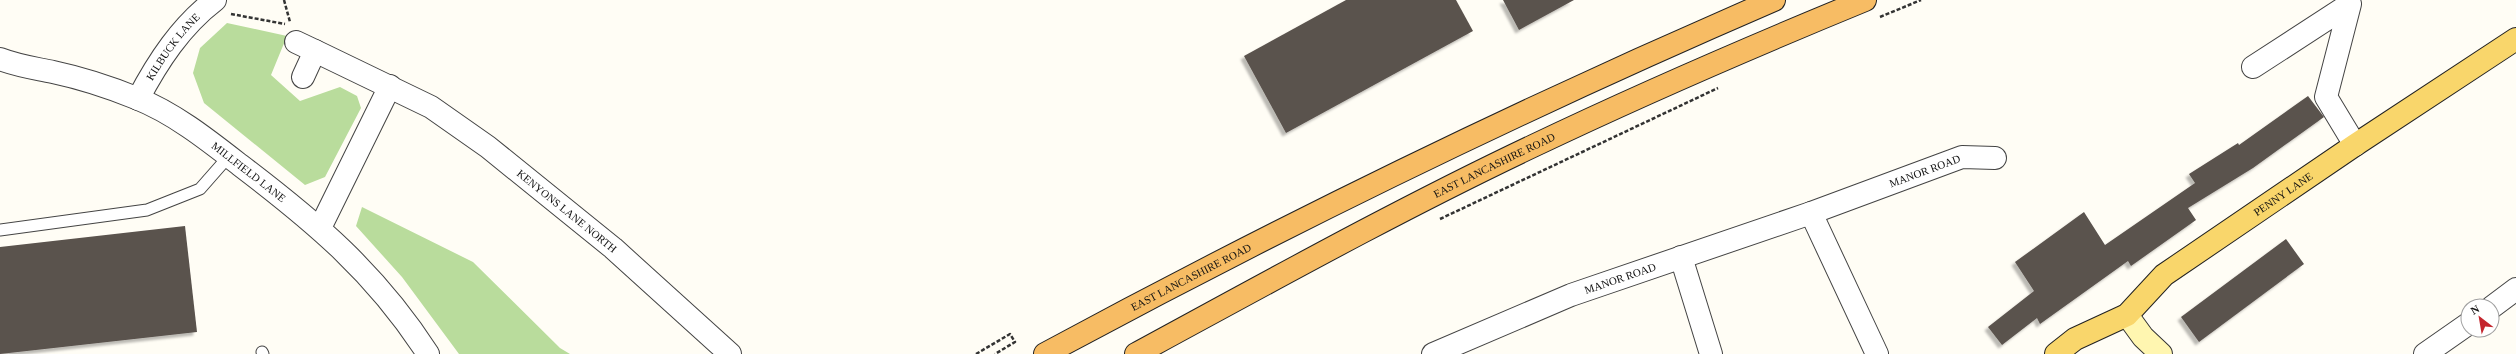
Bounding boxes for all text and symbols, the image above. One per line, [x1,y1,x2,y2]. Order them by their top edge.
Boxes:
street label: KILBUCK LANE [144,10,202,82]
street label: EAST LANCASHIRE ROAD [1431,130,1557,200]
street label: MILLFIELD LANE [209,139,288,205]
street label: MANOR ROAD [1888,152,1962,189]
street label: KENYONS LANE NORTH [515,167,619,255]
street label: PENNY LANE [2251,170,2315,218]
street label: EAST LANCASHIRE ROAD [1129,241,1253,313]
street label: MANOR ROAD [1583,260,1658,296]
north arrow [2460,298,2500,338]
text: N [2468,302,2481,317]

